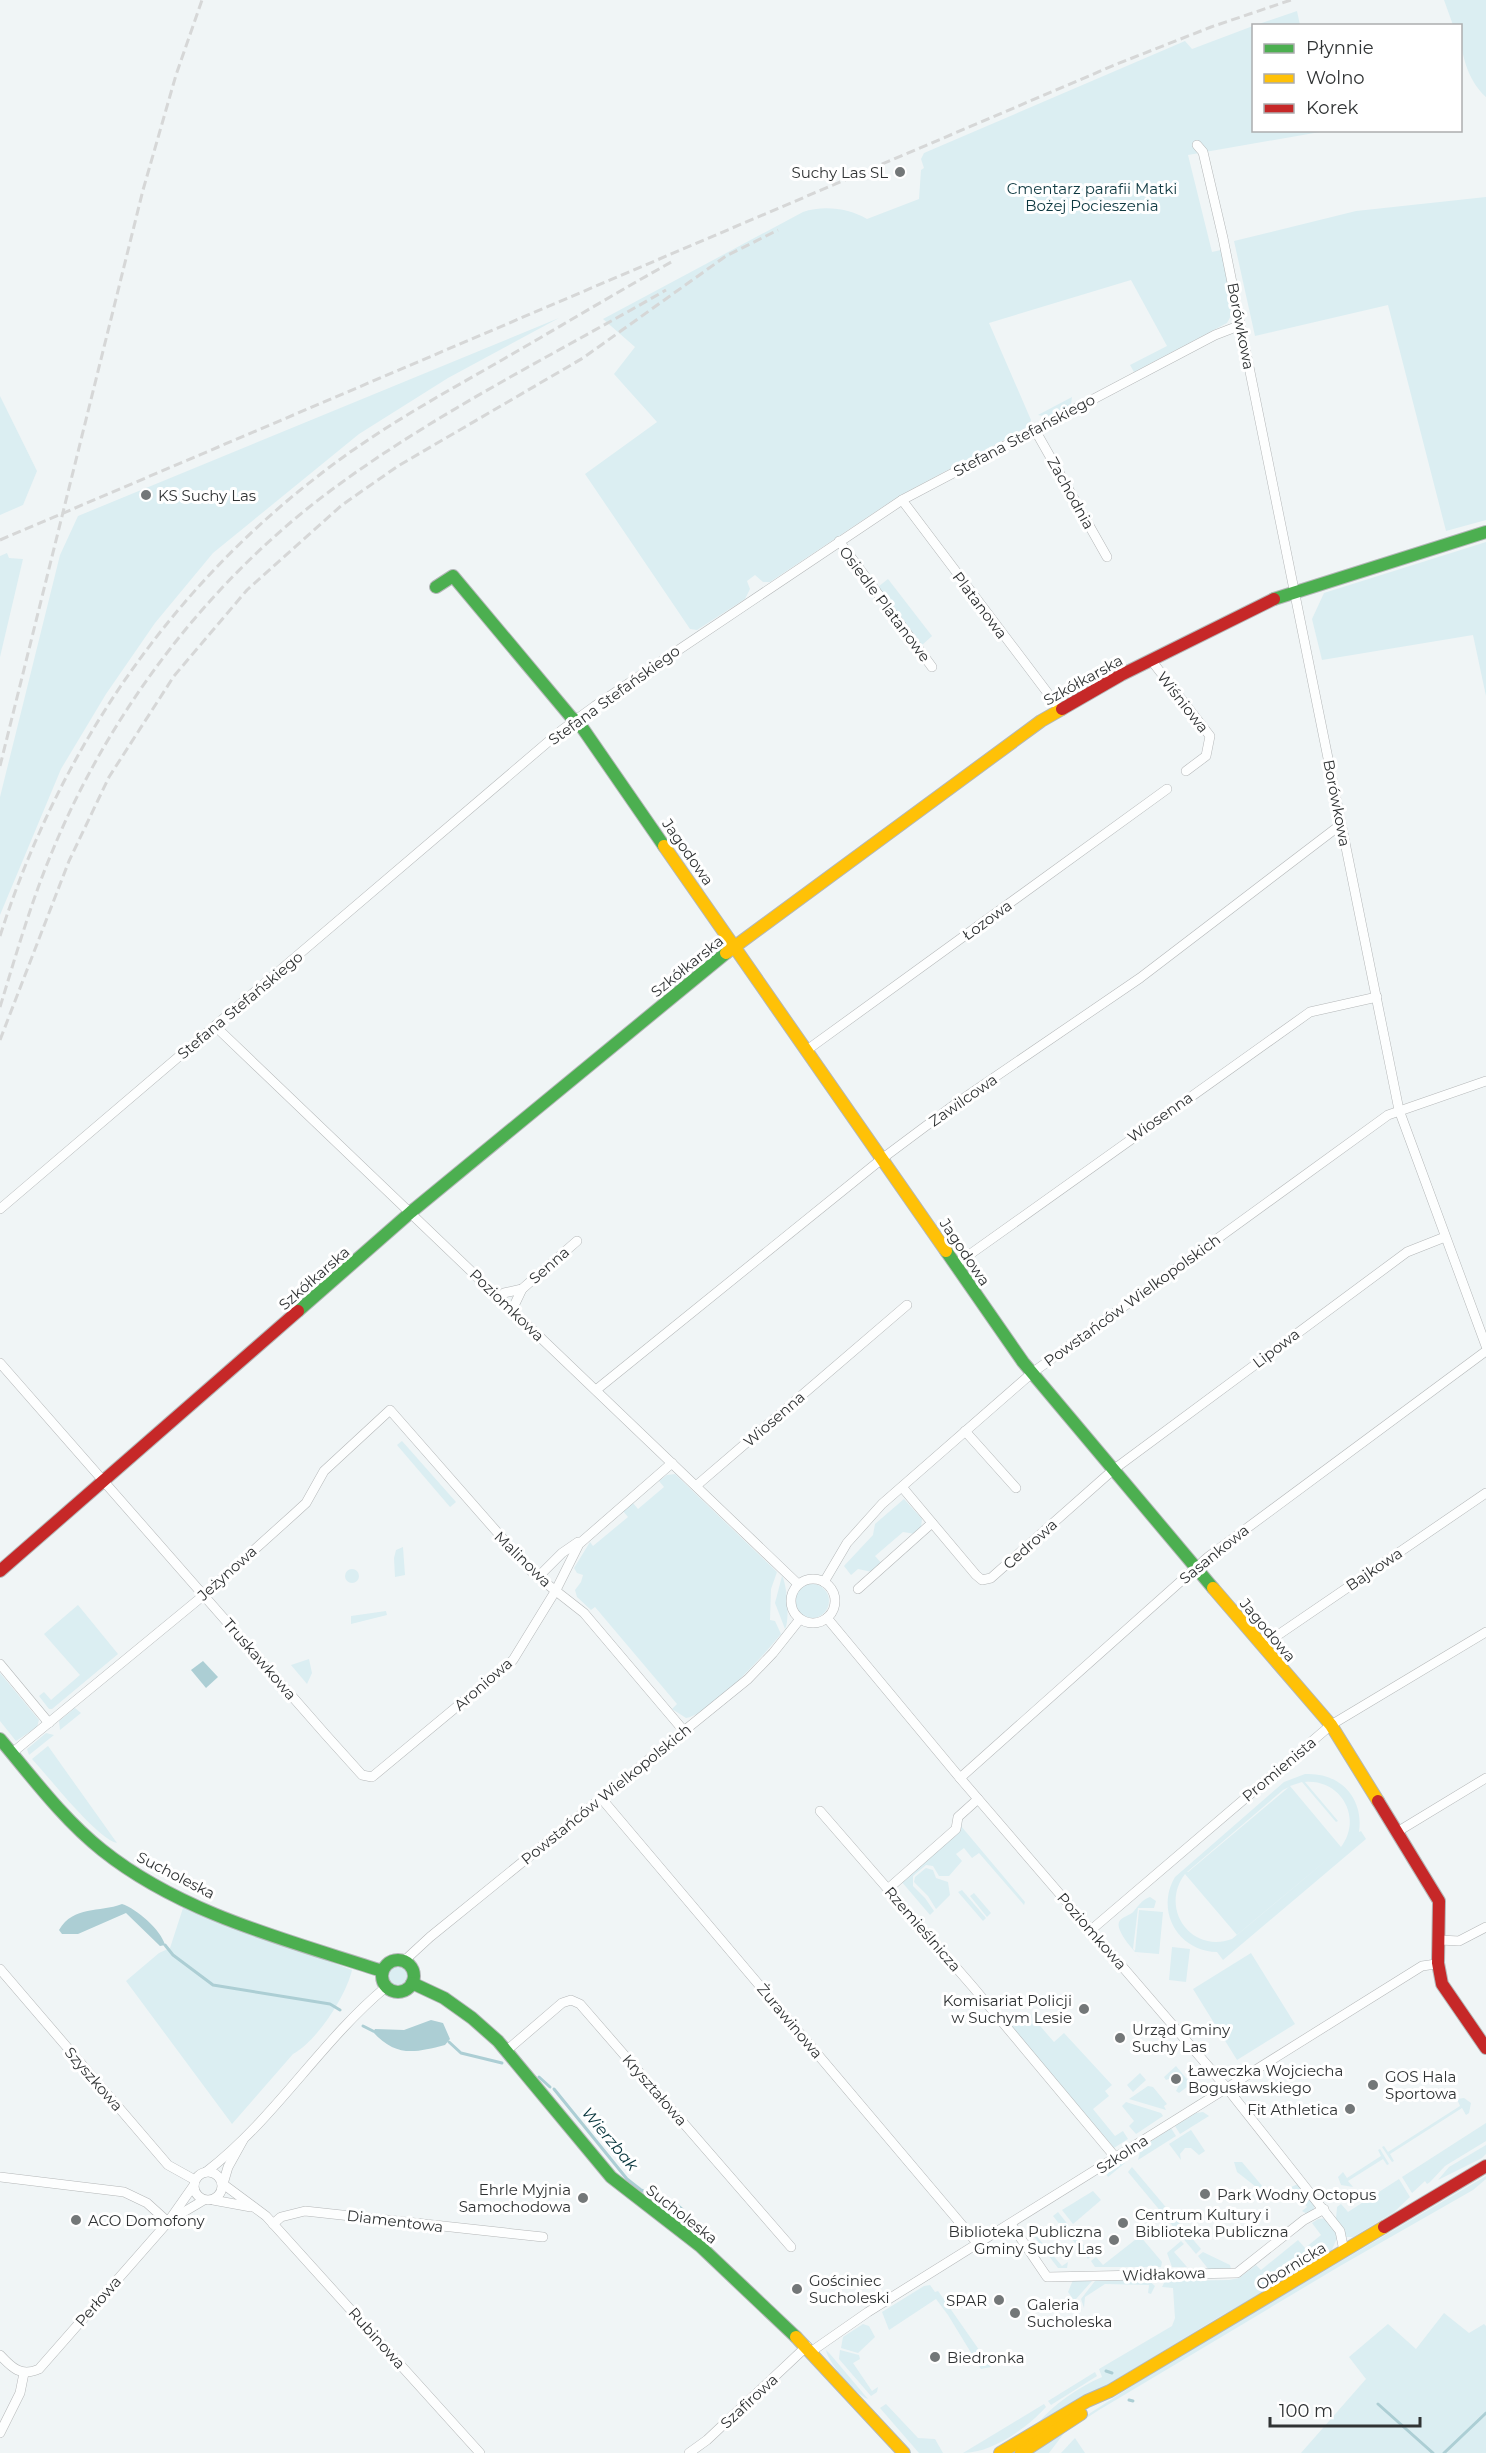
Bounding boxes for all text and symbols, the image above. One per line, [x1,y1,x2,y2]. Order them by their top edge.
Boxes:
legend [1252,24,1462,132]
text: Płynnie [1306,37,1374,59]
text: Wolno [1306,67,1365,89]
text: Korek [1306,97,1359,119]
place label: Suchy Las SL [791,163,888,182]
marker: Suchy Las SL [893,165,907,179]
park label: Cmentarz parafii Matki Bożej Pocieszenia [1007,179,1177,215]
street label: Borówkowa [1223,281,1259,371]
street label: Stefana Stefańskiego [950,390,1098,480]
street label: Zachodnia [1043,454,1099,532]
place label: KS Suchy Las [158,486,256,505]
marker: KS Suchy Las [139,488,153,502]
street label: Osiedle Platanowe [835,542,935,666]
street label: Platanowa [949,568,1011,642]
street label: Stefana Stefańskiego [545,641,683,749]
street label: Szkółkarska [1040,650,1126,710]
street label: Wiśniowa [1153,667,1213,737]
street label: Borówkowa [1319,758,1355,848]
street label: Jagodowa [658,814,718,889]
street label: Łozowa [959,896,1015,944]
street label: Szkółkarska [647,931,727,1001]
street label: Stefana Stefańskiego [173,947,307,1063]
street label: Zawilcowa [925,1070,1001,1130]
street label: Wiosenna [1124,1088,1196,1146]
street label: Jagodowa [935,1214,994,1289]
street label: Powstańców Wielkopolskich [1040,1230,1224,1370]
street label: Szkółkarska [275,1242,353,1314]
street label: Senna [525,1242,573,1288]
street label: Poziomkowa [466,1265,548,1345]
street label: Lipowa [1249,1324,1303,1372]
street label: Wiosenna [739,1387,809,1451]
street label: Cedrowa [999,1515,1061,1573]
street label: Sasankowa [1175,1520,1253,1588]
street label: Malinowa [490,1527,556,1591]
street label: Jeżynowa [193,1541,261,1605]
street label: Bajkowa [1342,1543,1406,1595]
street label: Jagodowa [1235,1594,1300,1666]
street label: Truskawkowa [219,1614,301,1704]
street label: Aroniowa [450,1654,516,1714]
street label: Powstańców Wielkopolskich [517,1719,695,1869]
street label: Promienista [1238,1733,1320,1805]
street label: Sucholeska [134,1847,218,1903]
street label: Rzemieślnicza [881,1882,965,1976]
street label: Poziomkowa [1053,1888,1131,1974]
street label: Żurawinowa [753,1980,827,2062]
place label: Komisariat Policji w Suchym Lesie [943,1991,1072,2027]
marker: Komisariat Policji w Suchym Lesie [1077,2002,1091,2016]
place label: Urząd Gminy Suchy Las [1132,2020,1231,2056]
marker: Urząd Gminy Suchy Las [1113,2031,1127,2045]
street label: Szyszkowa [61,2043,127,2115]
street label: Kryształowa [619,2050,691,2130]
place label: Ławeczka Wojciecha Bogusławskiego [1188,2061,1343,2097]
place label: GOS Hala Sportowa [1385,2067,1457,2103]
marker: Ławeczka Wojciecha Bogusławskiego [1169,2072,1183,2086]
marker: GOS Hala Sportowa [1366,2078,1380,2092]
place label: Fit Athletica [1247,2100,1338,2119]
marker: Fit Athletica [1343,2102,1357,2116]
water label: Wierzbak [578,2103,643,2176]
street label: Szkolna [1093,2130,1151,2178]
place label: Ehrle Myjnia Samochodowa [459,2180,571,2216]
street label: Sucholeska [643,2180,721,2248]
place label: Park Wodny Octopus [1217,2185,1376,2204]
marker: Park Wodny Octopus [1198,2187,1212,2201]
marker: Ehrle Myjnia Samochodowa [576,2191,590,2205]
place label: Centrum Kultury i Biblioteka Publiczna [1135,2205,1289,2241]
street label: Diamentowa [346,2206,444,2236]
place label: ACO Domofony [88,2211,206,2230]
marker: ACO Domofony [69,2213,83,2227]
marker: Centrum Kultury i Biblioteka Publiczna [1116,2216,1130,2230]
place label: Biblioteka Publiczna Gminy Suchy Las [948,2222,1102,2258]
marker: Biblioteka Publiczna Gminy Suchy Las [1107,2233,1121,2247]
street label: Obornicka [1253,2238,1329,2294]
street label: Widłakowa [1122,2263,1206,2285]
place label: Gościniec Sucholeski [809,2271,890,2307]
street label: Perłowa [71,2272,125,2330]
marker: Gościniec Sucholeski [790,2282,804,2296]
place label: SPAR [946,2291,987,2310]
marker: SPAR [992,2293,1006,2307]
place label: Galeria Sucholeska [1027,2295,1112,2331]
street label: Rubinowa [344,2303,410,2373]
marker: Galeria Sucholeska [1008,2306,1022,2320]
place label: Biedronka [947,2348,1025,2367]
marker: Biedronka [928,2350,942,2364]
street label: Szafirowa [716,2370,782,2432]
scale bar [1270,2390,1420,2428]
text: 100 m [1279,2400,1333,2422]

